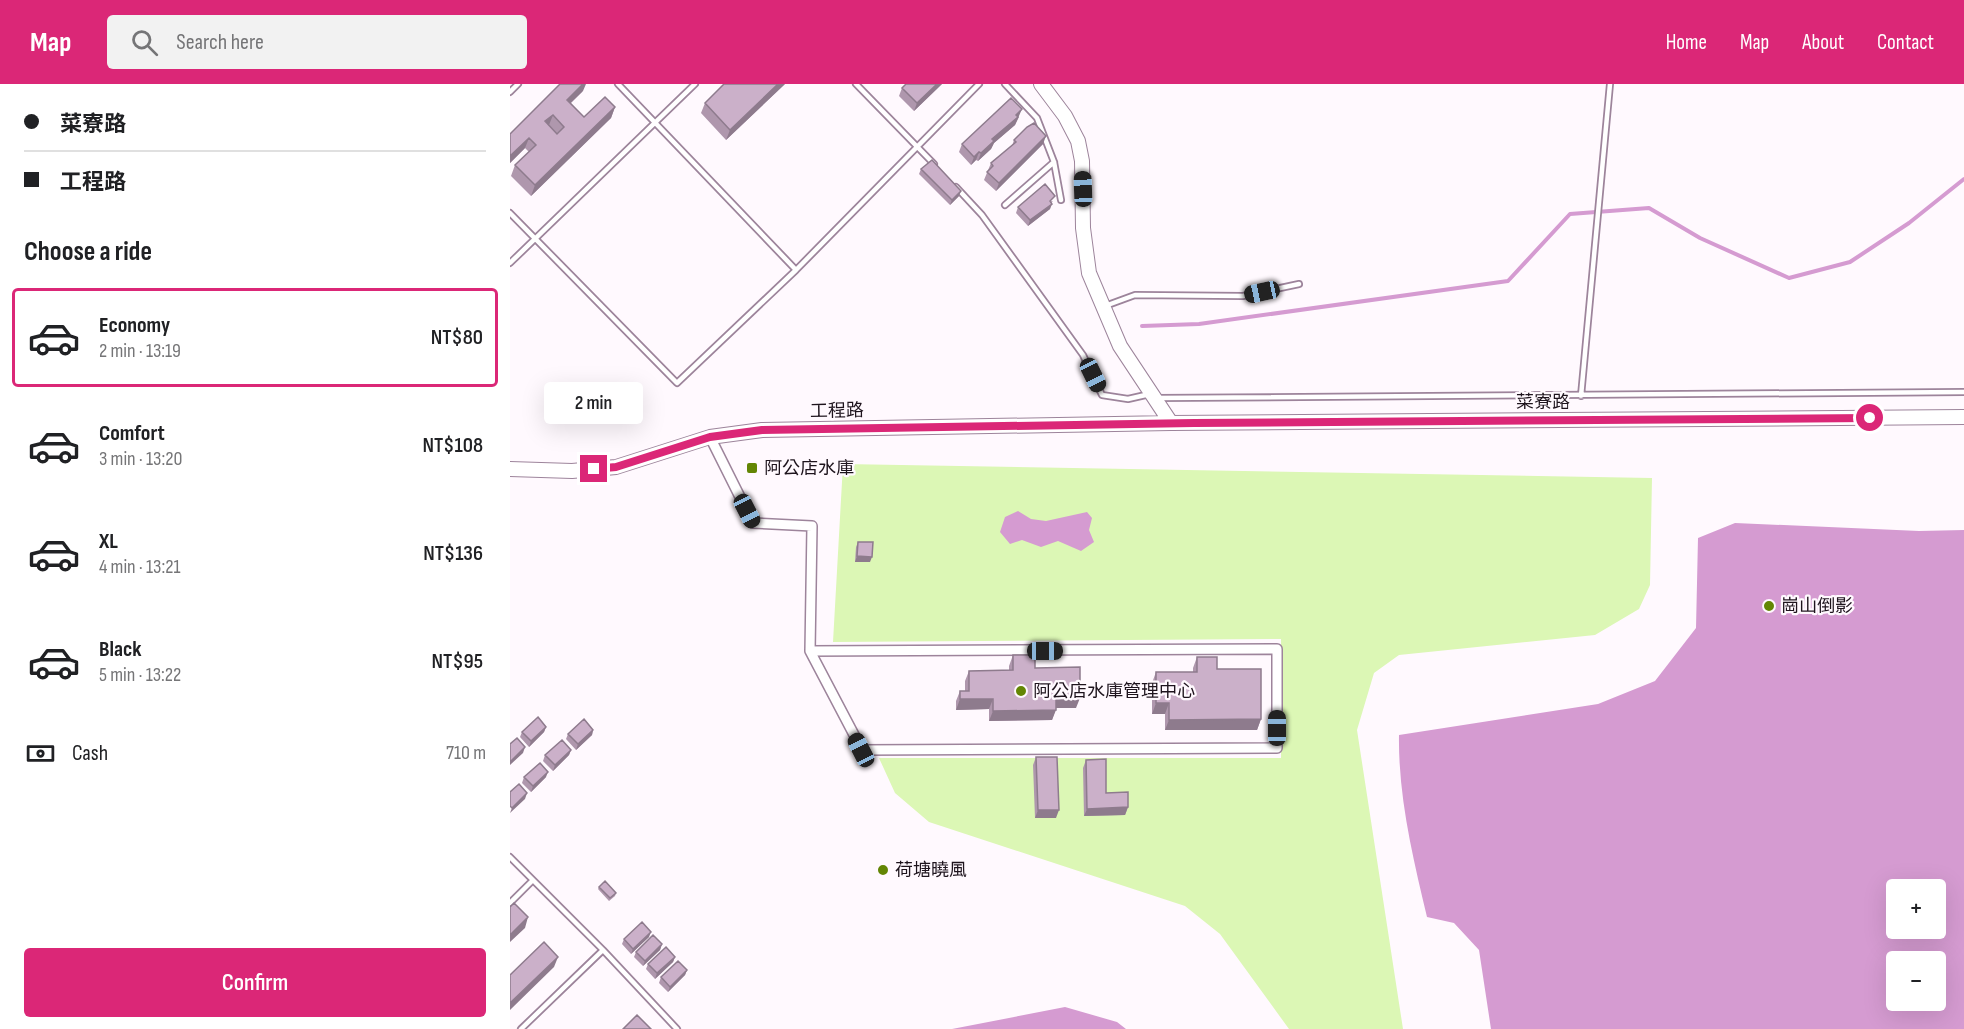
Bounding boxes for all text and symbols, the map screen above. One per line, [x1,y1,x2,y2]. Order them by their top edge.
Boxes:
search box [107,15,527,69]
text: Map [30,26,71,59]
icon: search [128,26,161,59]
text: Search here [176,29,264,56]
text: Home [1666,30,1707,55]
text: Map [1740,30,1769,55]
text: About [1802,30,1844,55]
text: Contact [1877,30,1934,55]
text: 菜寮路 [60,111,126,138]
text: 工程路 [60,169,126,196]
car [1073,171,1093,207]
text: Choose a ride [24,236,152,268]
car [1243,279,1281,305]
icon: car [27,311,81,365]
text: Economy [99,312,170,339]
text: NT$80 [431,324,483,351]
text: 2 min · 13:19 [99,339,181,363]
car [1077,355,1109,395]
callout: 2 min [544,382,644,424]
text: 2 min [575,391,612,415]
street label: 菜寮路 [1516,392,1570,413]
street label: 工程路 [810,400,864,422]
route start [1856,404,1883,431]
icon: car [27,419,81,473]
text: Comfort [99,420,165,447]
text: NT$108 [423,432,483,459]
text: 3 min · 13:20 [99,447,182,471]
route end [580,455,607,482]
place label: 阿公店水庫 [764,458,854,479]
marker: 阿公店水庫 [745,461,759,475]
car [731,491,763,531]
icon: car [27,527,81,581]
text: XL [99,528,118,555]
text: NT$136 [423,540,483,567]
text: 4 min · 13:21 [99,555,180,579]
place label: 崗山倒影 [1781,596,1853,617]
marker: 崗山倒影 [1762,599,1776,613]
icon: car [27,635,81,689]
text: Black [99,636,141,663]
car [1027,642,1063,660]
text: NT$95 [432,648,483,675]
text: 5 min · 13:22 [99,663,181,687]
place label: 阿公店水庫管理中心 [1033,681,1195,702]
marker: 阿公店水庫管理中心 [1014,684,1028,698]
car [1268,710,1286,746]
car [845,730,877,770]
icon: cash [24,737,57,770]
text: Cash [72,740,108,767]
text: 710 m [446,741,486,765]
place label: 荷塘曉風 [895,860,967,881]
marker: 荷塘曉風 [876,863,890,877]
map controls [1886,879,1946,1011]
button: + [1886,879,1946,939]
button: Confirm [24,948,486,1017]
button: − [1886,951,1946,1011]

